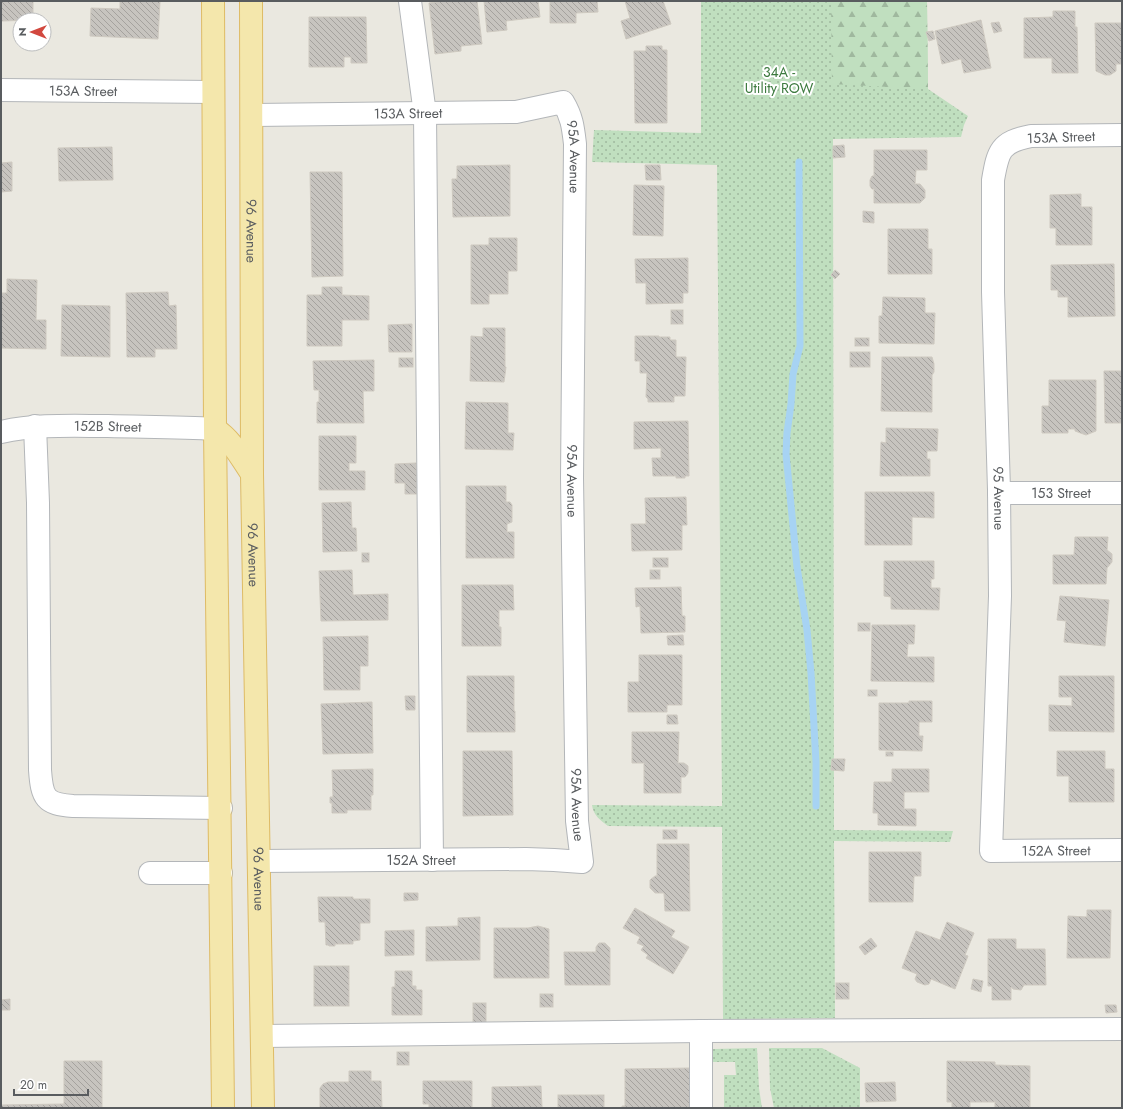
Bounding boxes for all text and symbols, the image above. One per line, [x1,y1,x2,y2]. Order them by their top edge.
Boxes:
north arrow [12,12,52,52]
text: N [14,28,30,36]
park label: 34A - Utility ROW [745,62,813,98]
street label: 153A Street [49,80,118,101]
street label: 153A Street [374,103,443,124]
street label: 95A Avenue [562,118,585,193]
street label: 153A Street [1026,126,1096,148]
street label: 96 Avenue [241,199,262,263]
street label: 152B Street [74,416,142,437]
street label: 95A Avenue [562,444,583,518]
street label: 95 Avenue [988,466,1009,530]
street label: 153 Street [1031,483,1091,503]
street label: 96 Avenue [243,523,264,587]
street label: 95A Avenue [566,768,589,842]
street label: 152A Street [1021,840,1091,861]
street label: 96 Avenue [248,847,270,911]
street label: 152A Street [386,850,456,870]
scale bar [14,1071,88,1097]
text: 20 m [20,1076,47,1094]

